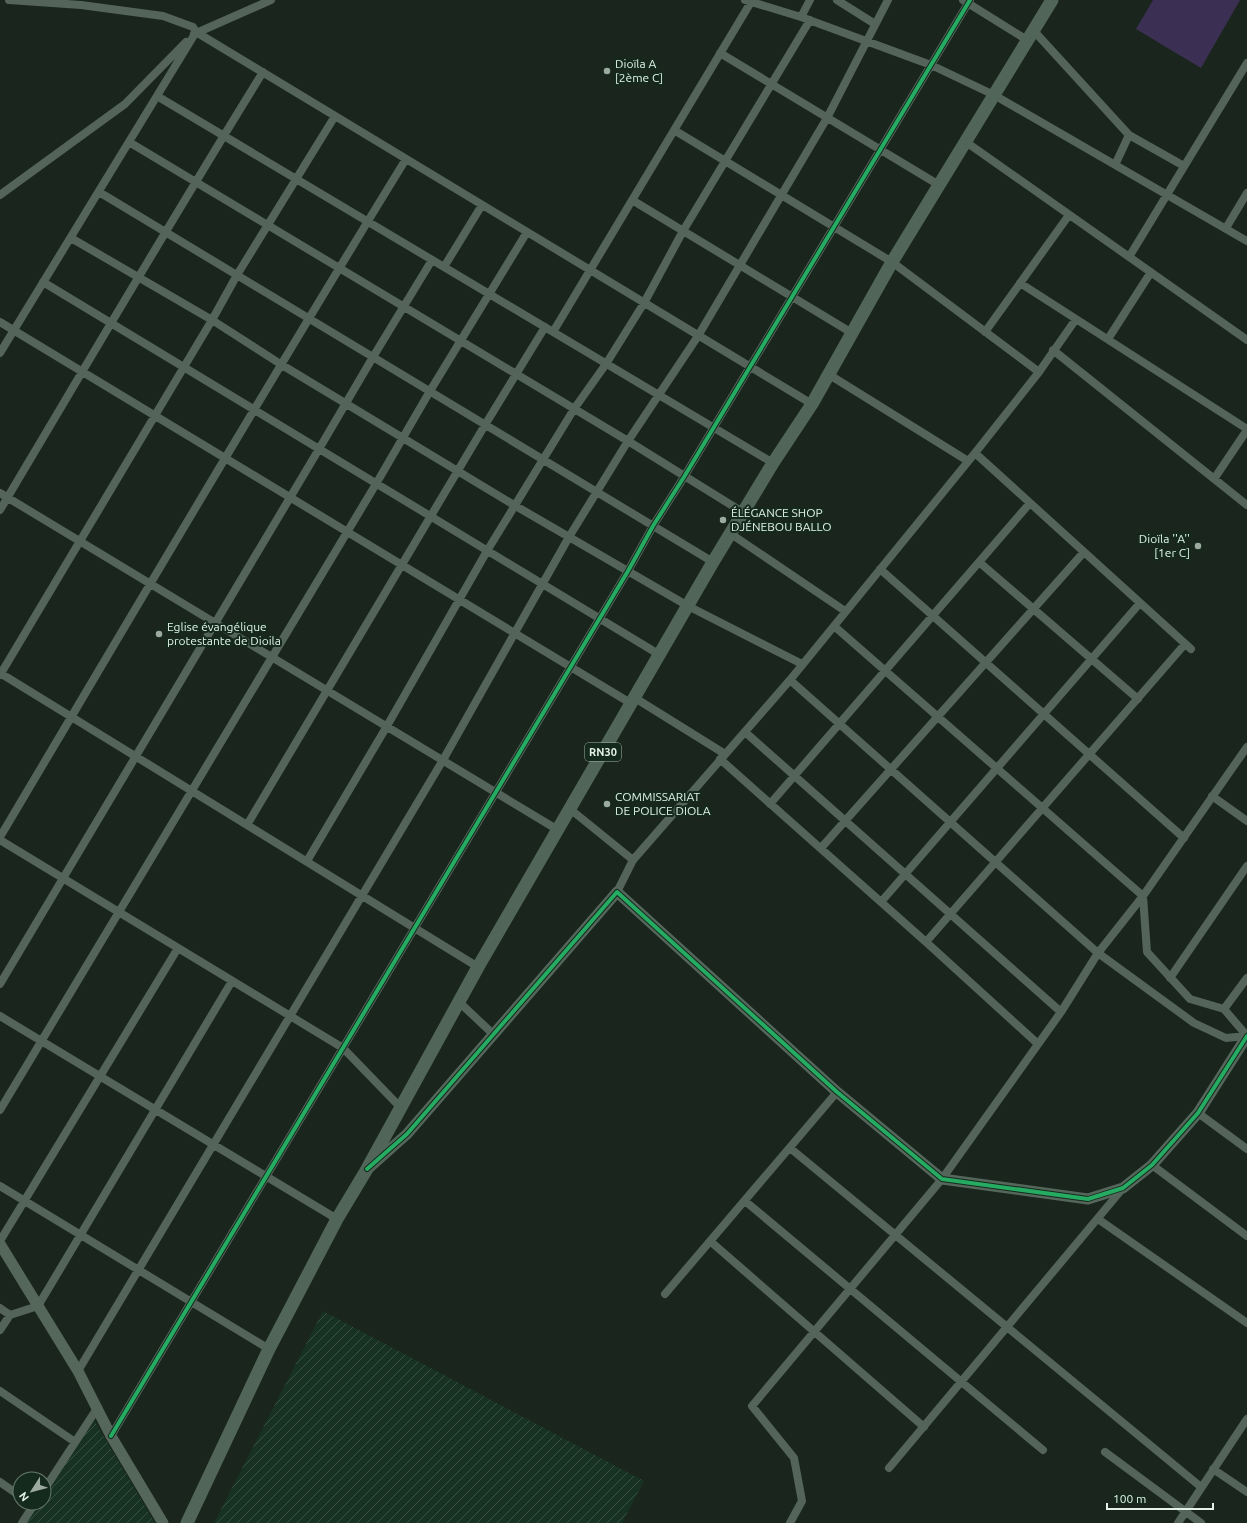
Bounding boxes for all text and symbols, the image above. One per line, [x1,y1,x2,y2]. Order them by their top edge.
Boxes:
place label: Dioïla A [2ème C] [615,57,663,84]
marker: Dioïla A [2ème C] [602,66,612,76]
place label: ÉLÉGANCE SHOP DJÉNEBOU BALLO [731,506,832,533]
marker: ÉLÉGANCE SHOP DJÉNEBOU BALLO [718,515,728,525]
place label: Dioïla ''A'' [1er C] [1139,532,1190,559]
marker: Dioïla ''A'' [1er C] [1193,541,1203,551]
place label: Eglise évangélique protestante de Dioila [167,620,281,647]
marker: Eglise évangélique protestante de Dioila [154,629,164,639]
road number: RN30 [585,743,621,761]
place label: COMMISSARIAT DE POLICE DIOLA [615,790,711,817]
marker: COMMISSARIAT DE POLICE DIOLA [602,799,612,809]
north arrow [12,1471,52,1511]
scale bar [1107,1485,1213,1511]
text: N [17,1490,31,1504]
text: 100 m [1113,1492,1146,1505]

